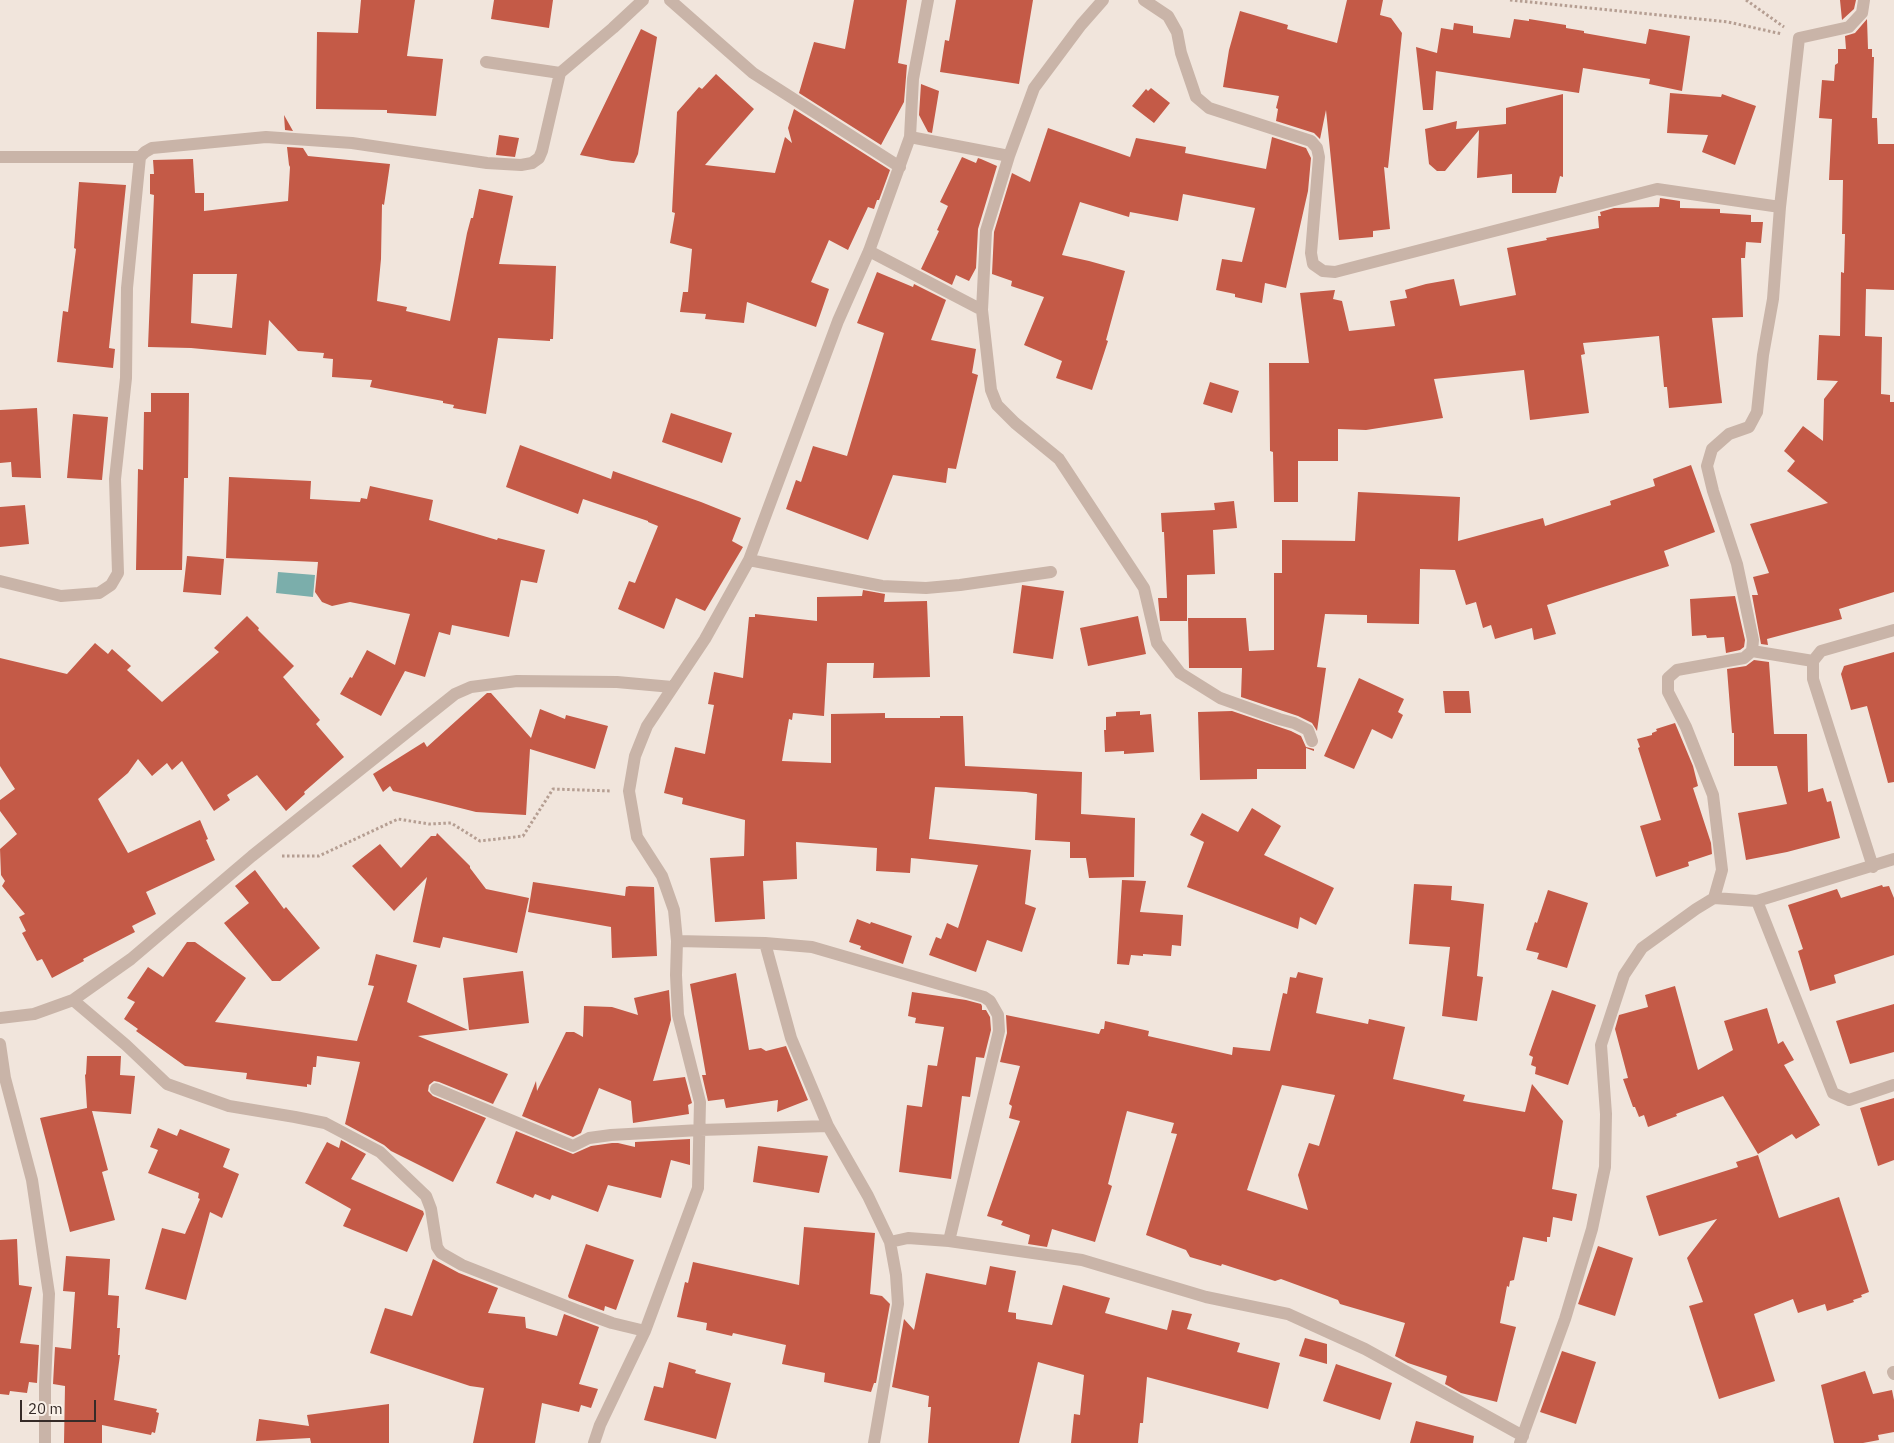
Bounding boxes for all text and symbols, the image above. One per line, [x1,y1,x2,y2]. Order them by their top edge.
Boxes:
scale bar [22,1390,99,1422]
text: 20 m [28,1399,63,1418]

